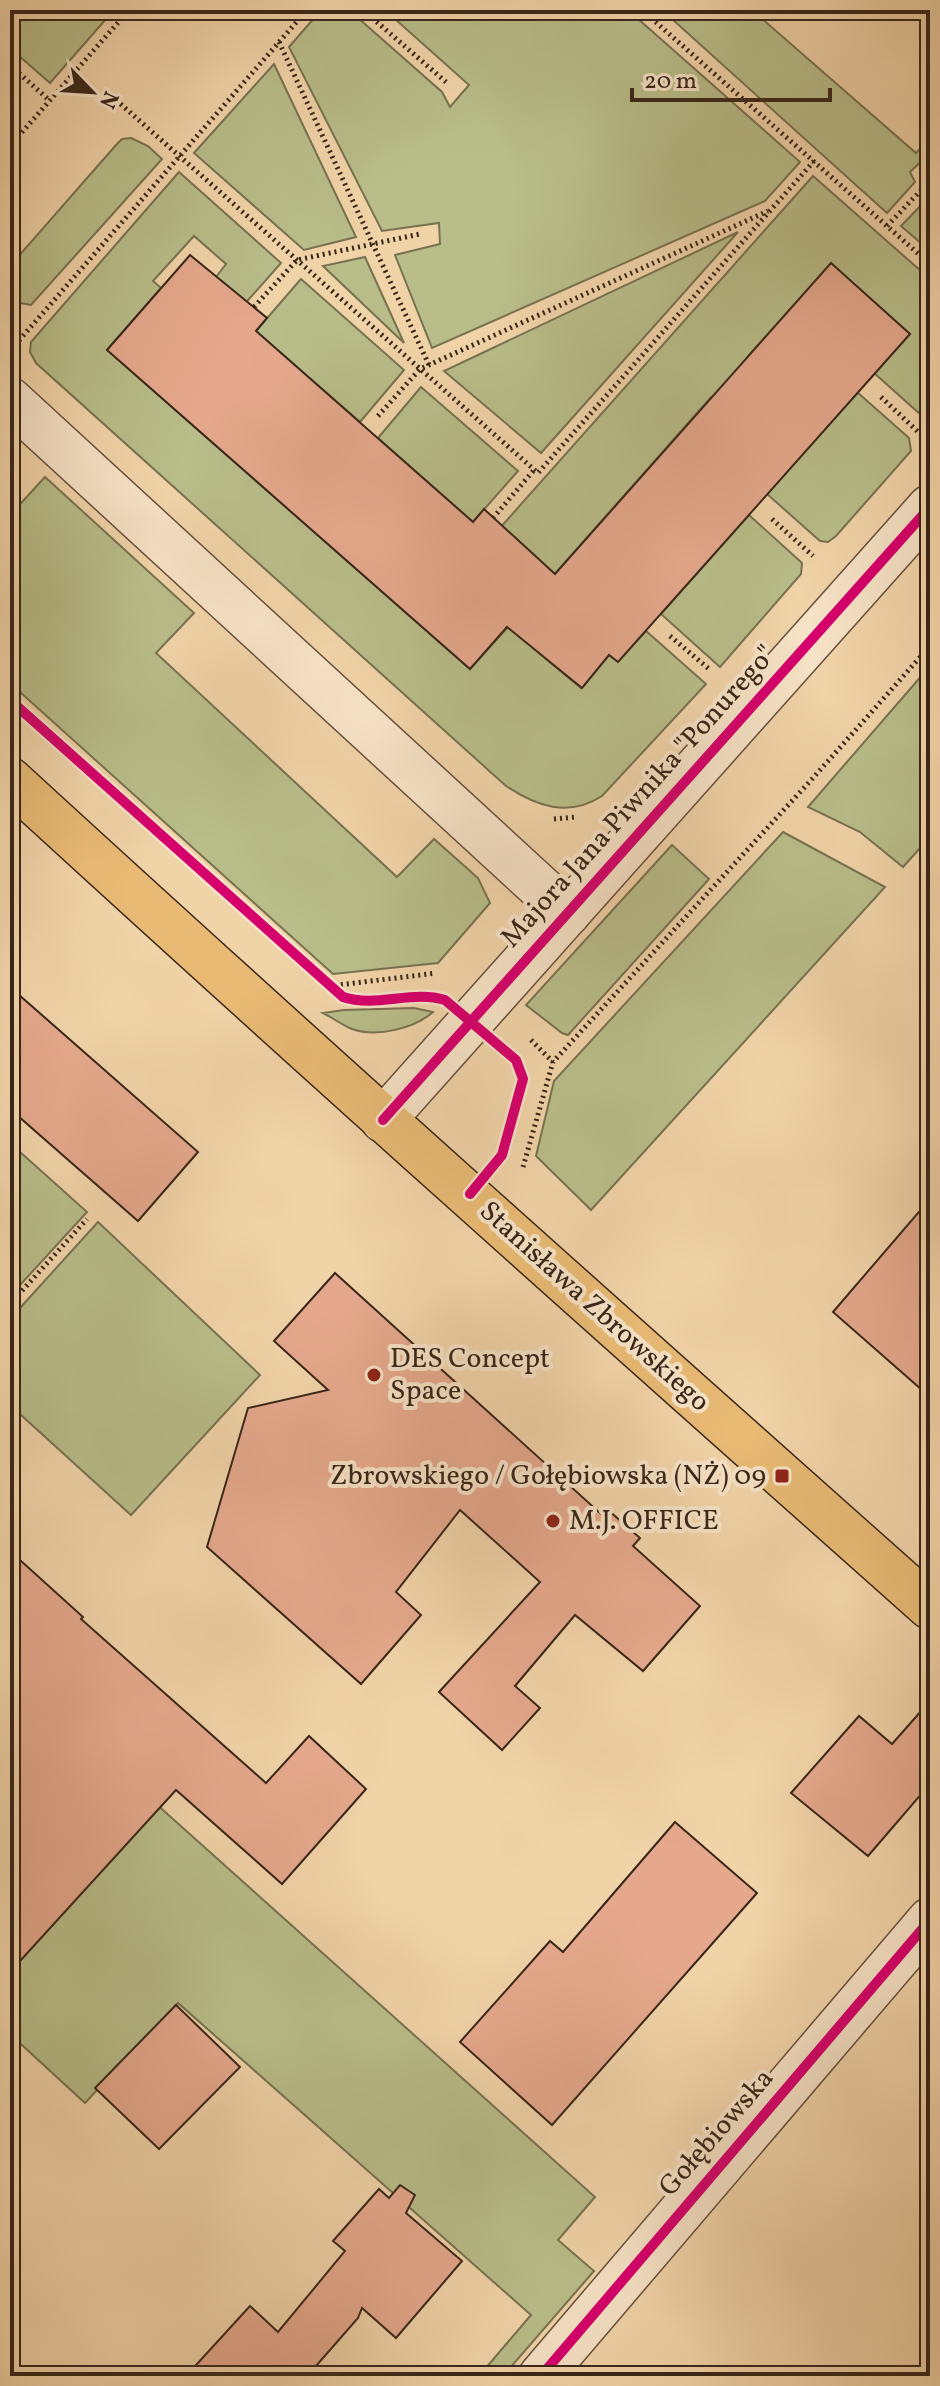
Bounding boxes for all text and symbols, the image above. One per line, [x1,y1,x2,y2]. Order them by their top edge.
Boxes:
north arrow [52,52,132,132]
scale bar [632,52,830,102]
text: 20 m [644,65,697,99]
text: N [90,86,125,113]
street label: Majora Jana Piwnika "Ponurego" [492,637,786,957]
street label: Stanisława Zbrowskiego [470,1193,718,1421]
place label: DES Concept Space [390,1340,550,1411]
marker: DES Concept Space [365,1366,383,1384]
place label: Zbrowskiego / Gołębiowska (NŻ) 09 [330,1457,766,1496]
marker: Zbrowskiego / Gołębiowska (NŻ) 09 [773,1467,791,1485]
place label: M.J. OFFICE [569,1502,719,1541]
marker: M.J. OFFICE [544,1512,562,1530]
street label: Gołębiowska [650,2061,784,2205]

